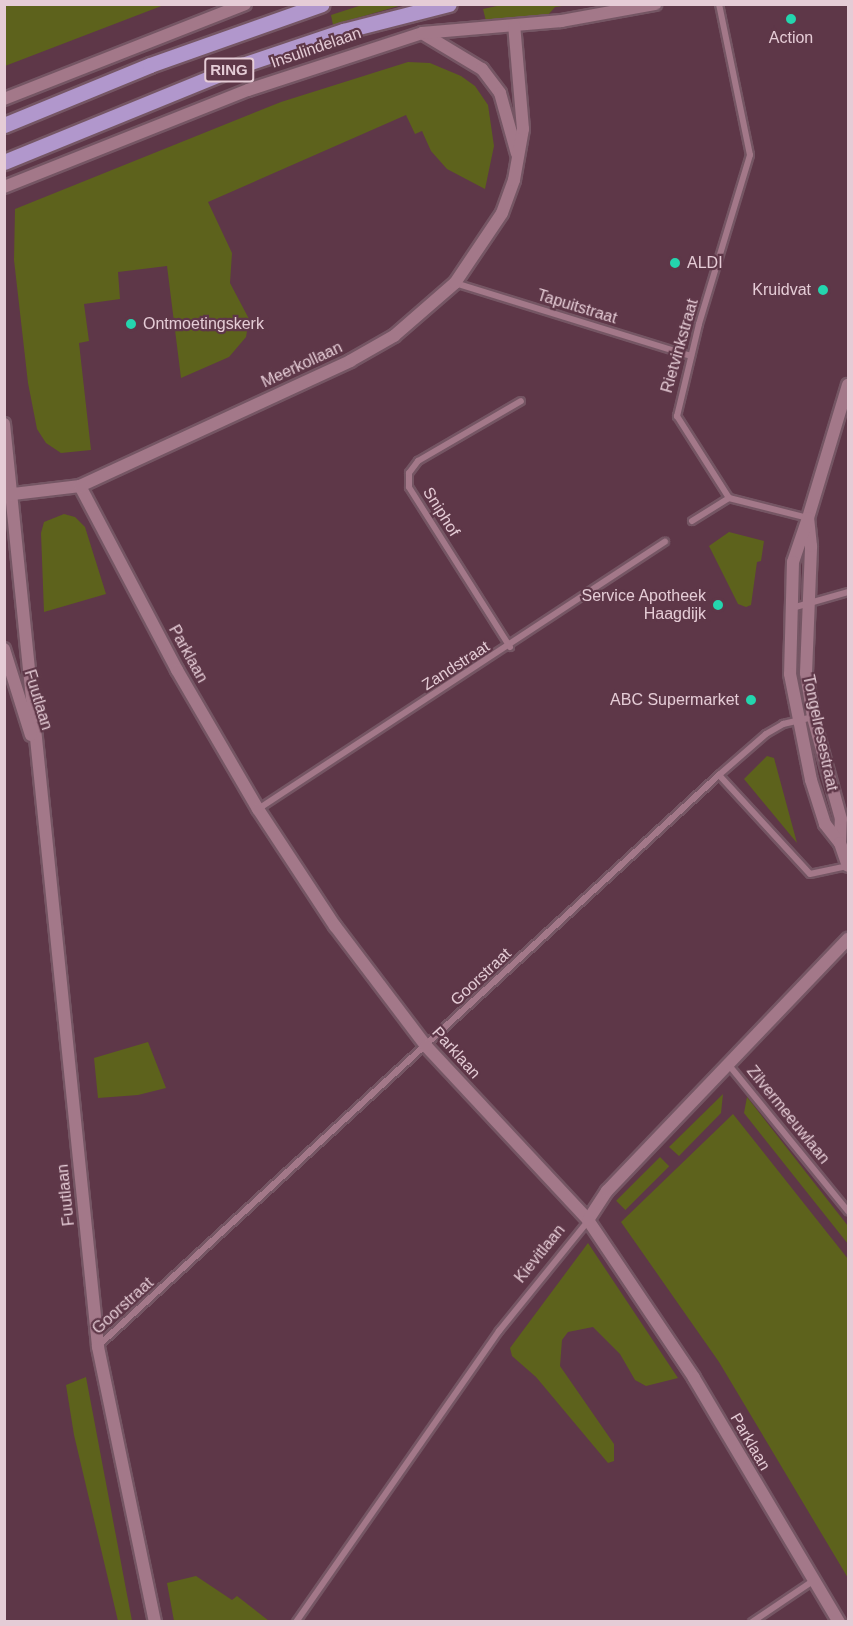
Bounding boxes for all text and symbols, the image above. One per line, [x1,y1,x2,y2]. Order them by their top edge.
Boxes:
marker: Action [784,12,798,26]
street label: Insulindelaan [268,24,364,72]
place label: Action [769,28,813,48]
road number: RING [204,58,254,82]
place label: ALDI [687,253,723,273]
marker: ALDI [668,256,682,270]
place label: Kruidvat [752,280,811,300]
marker: Kruidvat [816,283,830,297]
street label: Tapuitstraat [535,286,619,328]
street label: Rietvinkstraat [657,297,703,395]
place label: Ontmoetingskerk [143,314,264,334]
marker: Ontmoetingskerk [124,317,138,331]
street label: Meerkollaan [258,338,346,392]
street label: Sniphof [418,484,464,540]
place label: Service Apotheek Haagdijk [581,586,706,624]
marker: Service Apotheek Haagdijk [711,598,725,612]
street label: Parklaan [164,622,212,686]
street label: Zandstraat [419,637,493,695]
street label: Fuutlaan [20,667,56,733]
street label: Tongelresestraat [798,673,842,793]
place label: ABC Supermarket [610,690,739,710]
marker: ABC Supermarket [744,693,758,707]
street label: Goorstraat [447,944,515,1010]
street label: Parklaan [428,1023,484,1083]
street label: Zilvermeeuwlaan [742,1062,834,1168]
street label: Fuutlaan [53,1163,79,1227]
street label: Kievitlaan [511,1221,569,1287]
street label: Goorstraat [88,1274,158,1338]
street label: Parklaan [726,1410,774,1474]

